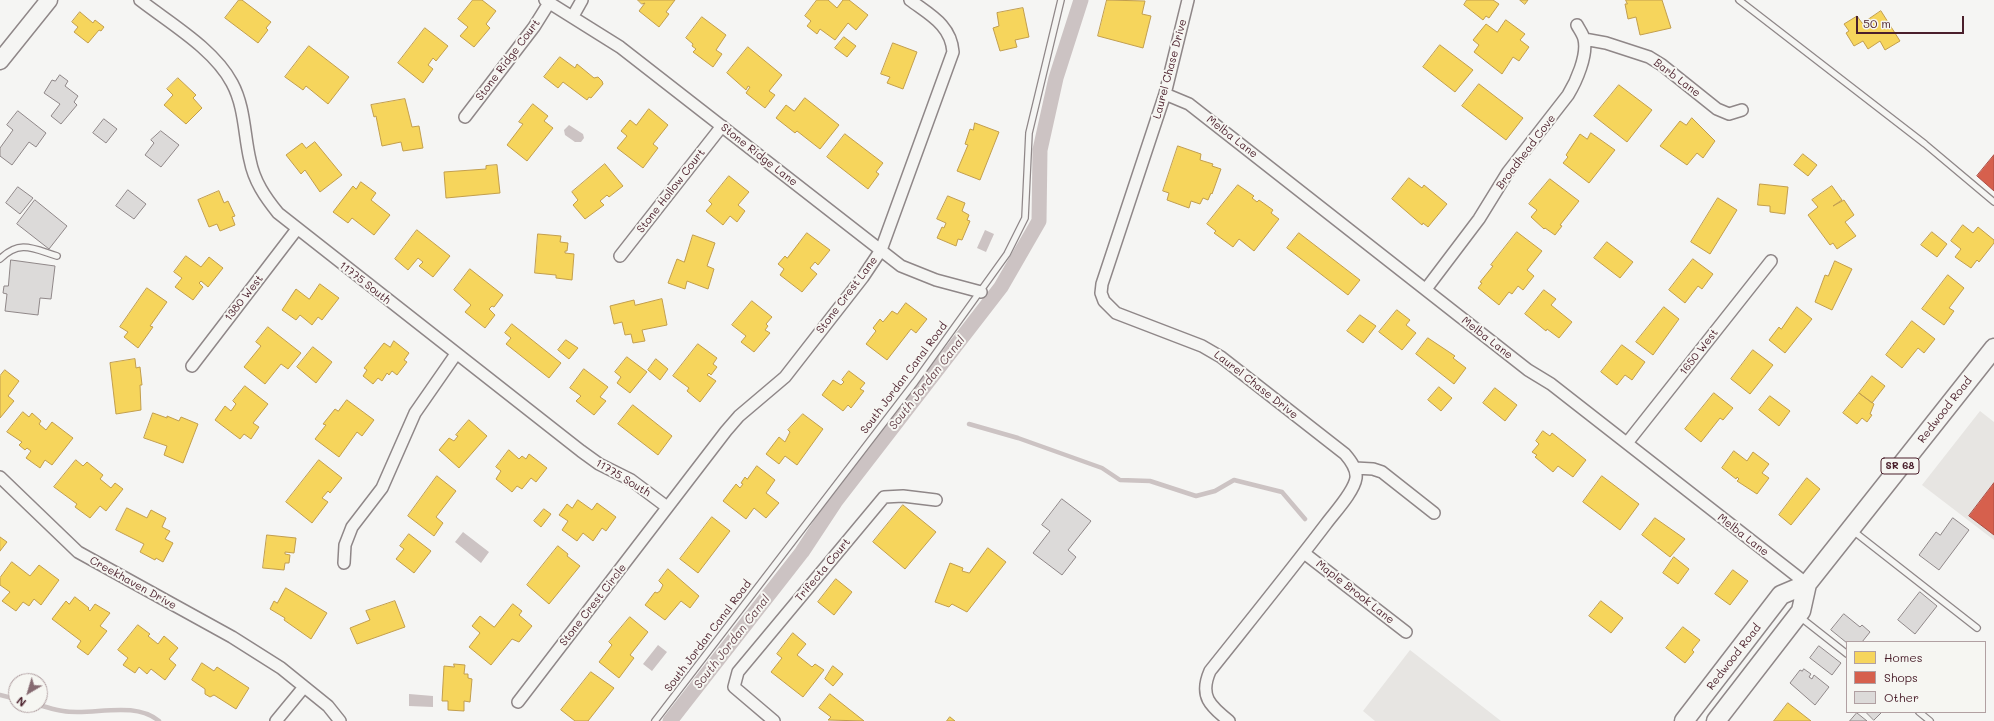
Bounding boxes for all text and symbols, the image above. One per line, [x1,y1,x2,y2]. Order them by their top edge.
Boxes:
scale bar [1858,8,1966,34]
text: 50 m [1863,15,1891,31]
street label: Stone Ridge Court [473,17,543,103]
street label: Laurel Chase Drive [1150,18,1190,120]
street label: Barb Lane [1651,56,1703,100]
street label: Broadhead Cove [1494,112,1558,192]
street label: Melba Lane [1204,113,1260,161]
street label: Stone Ridge Lane [718,121,800,189]
street label: Stone Hollow Court [634,146,708,236]
street label: Stone Crest Lane [814,254,880,336]
street label: 11775 South [337,259,393,307]
street label: 1380 West [222,272,266,324]
street label: Melba Lane [1459,314,1515,362]
street label: South Jordan Canal Road [858,320,950,436]
street label: 1650 West [1677,326,1721,378]
water label: South Jordan Canal [886,333,968,433]
street label: Laurel Chase Drive [1211,348,1301,422]
street label: Redwood Road [1915,374,1975,446]
street label: 11775 South [593,456,653,500]
road number: SR 68 [1881,458,1919,474]
street label: Melba Lane [1715,511,1771,559]
street label: Trifecta Court [793,536,853,604]
street label: Creekhaven Drive [87,554,179,612]
street label: Maple Brook Lane [1313,557,1397,627]
street label: Stone Crest Circle [557,561,629,649]
street label: South Jordan Canal Road [662,578,754,694]
water label: South Jordan Canal [691,592,773,692]
street label: Redwood Road [1704,621,1764,693]
legend [1846,641,1986,713]
text: Homes [1884,649,1923,665]
text: Shops [1884,669,1918,685]
north arrow [8,673,48,713]
text: Other [1884,689,1919,705]
text: N [13,694,29,711]

